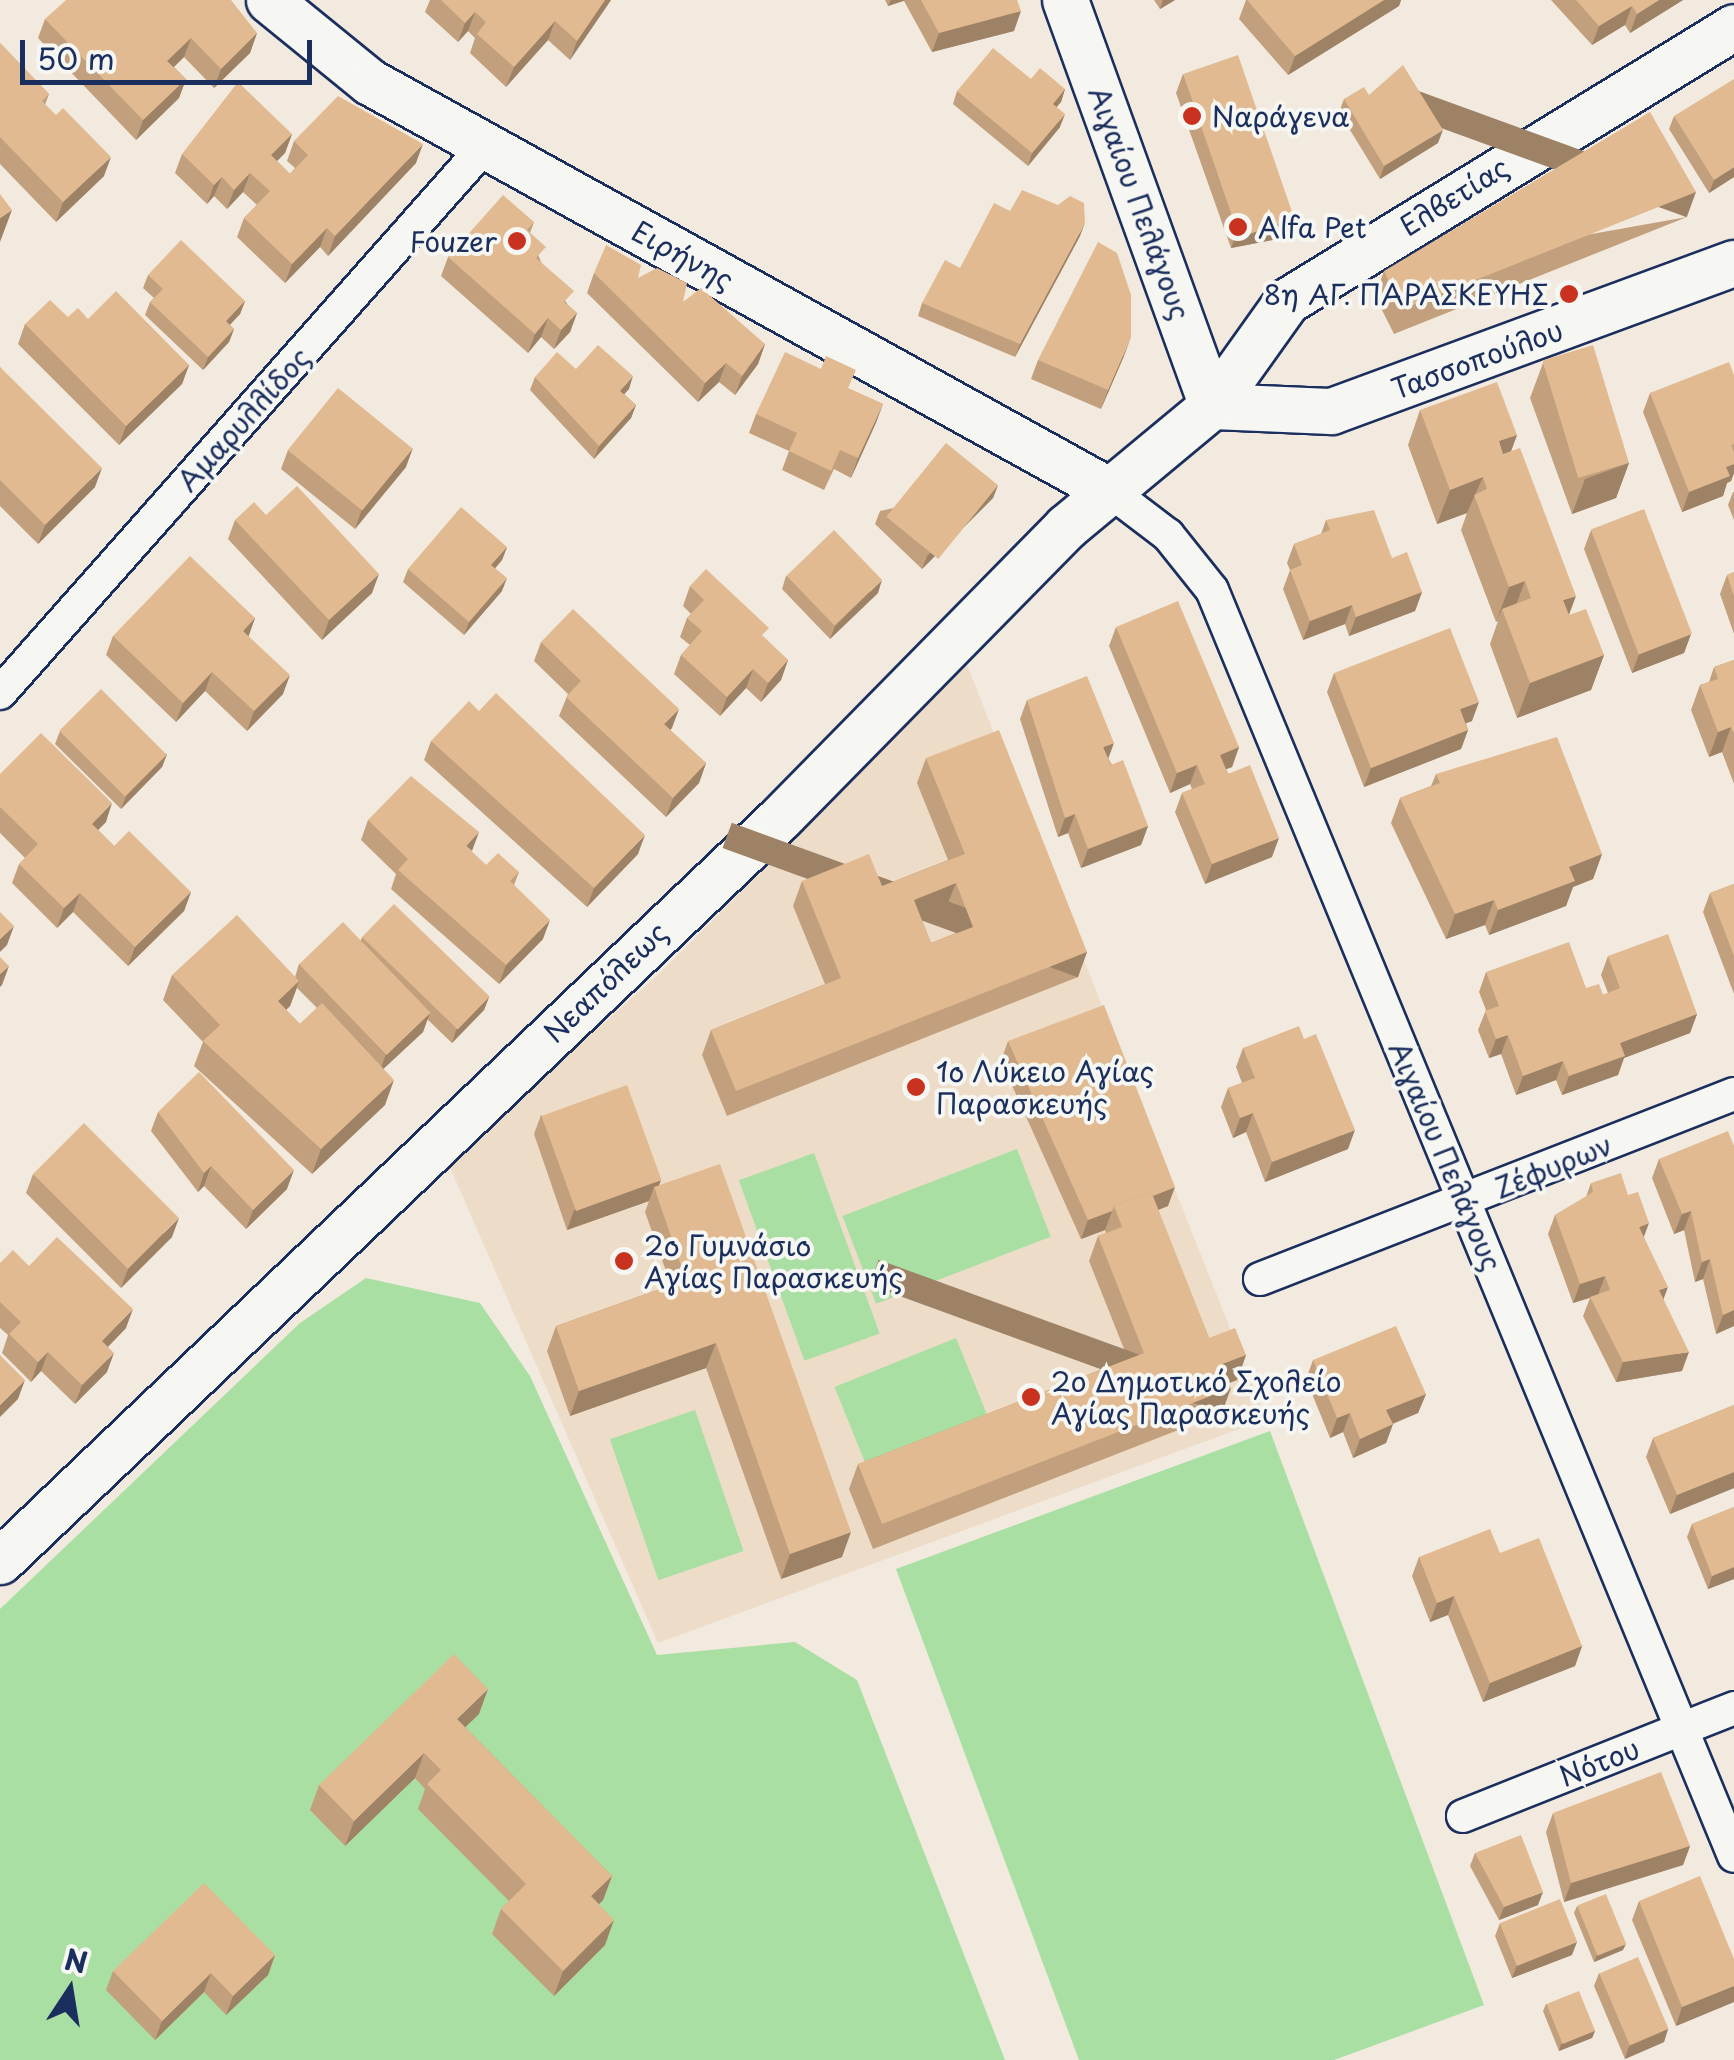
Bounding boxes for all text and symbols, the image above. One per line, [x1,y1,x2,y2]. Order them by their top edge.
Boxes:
scale bar [25,20,318,82]
text: 50 m [37,35,115,80]
street label: Αιγαίου Πελάγους [1082,82,1198,324]
place label: Ναράγενα [1212,99,1350,133]
marker: Ναράγενα [1181,105,1203,127]
street label: Ελβετίας [1394,150,1514,242]
place label: Alfa Pet [1258,210,1368,244]
street label: Ειρήνης [626,213,740,297]
marker: Alfa Pet [1227,216,1249,238]
place label: Fouzer [409,224,497,258]
marker: Fouzer [506,230,528,252]
place label: 8η ΑΓ. ΠΑΡΑΣΚΕΥΗΣ [1263,277,1549,311]
marker: 8η ΑΓ. ΠΑΡΑΣΚΕΥΗΣ [1558,283,1580,305]
street label: Τασσοπούλου [1387,312,1567,406]
street label: Αμαρυλλίδος [170,340,316,498]
street label: Νεαπόλεως [536,915,674,1049]
street label: Αιγαίου Πελάγους [1382,1036,1510,1276]
place label: 1ο Λύκειο Αγίας Παρασκευής [936,1054,1157,1120]
marker: 1ο Λύκειο Αγίας Παρασκευής [905,1076,927,1098]
street label: Ζέφυρων [1489,1127,1617,1205]
place label: 2ο Γυμνάσιο Αγίας Παρασκευής [644,1228,904,1294]
marker: 2ο Γυμνάσιο Αγίας Παρασκευής [613,1250,635,1272]
place label: 2ο Δημοτικό Σχολείο Αγίας Παρασκευής [1051,1364,1342,1430]
marker: 2ο Δημοτικό Σχολείο Αγίας Παρασκευής [1020,1386,1042,1408]
street label: Νότου [1554,1731,1644,1793]
text: N [61,1937,92,1984]
north arrow [20,1940,120,2040]

